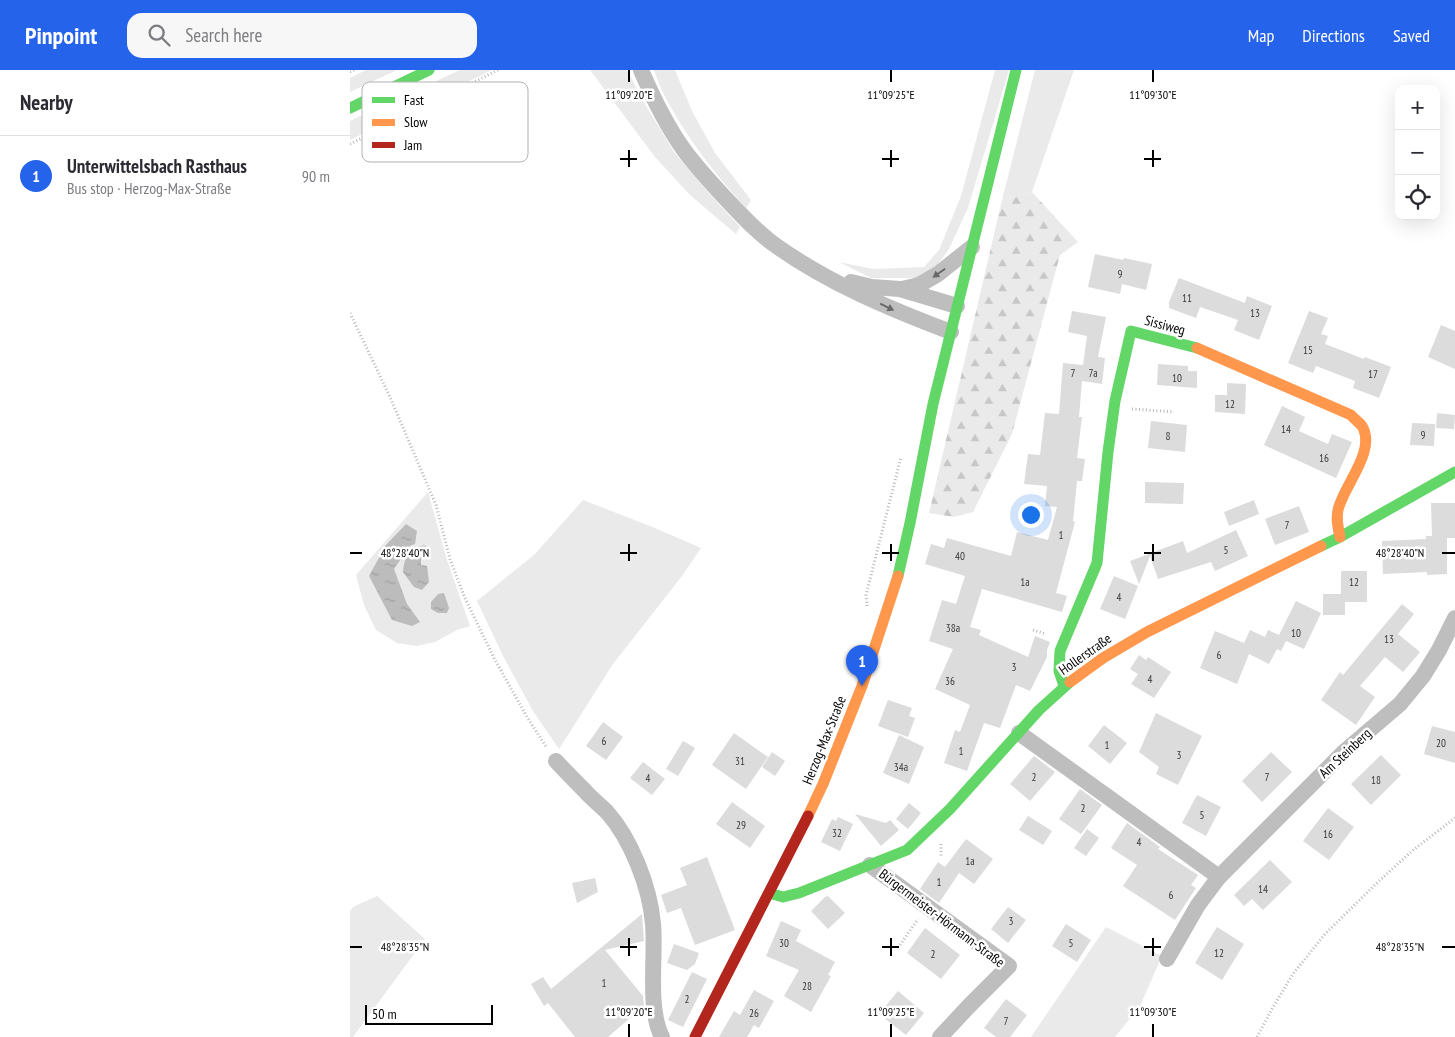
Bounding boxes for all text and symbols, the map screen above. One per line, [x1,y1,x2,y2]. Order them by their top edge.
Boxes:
search box [127,13,477,58]
text: Pinpoint [25,20,97,51]
icon: search [145,21,173,49]
text: Search here [185,23,262,47]
text: Map [1248,24,1274,47]
text: Directions [1302,24,1365,47]
text: Saved [1393,24,1430,47]
legend [362,82,528,162]
map controls [1395,85,1440,220]
button: + [1395,85,1440,130]
text: 11°09'20"E [605,87,653,102]
text: 11°09'25"E [867,87,915,102]
text: 11°09'30"E [1129,87,1177,102]
text: Nearby [20,89,73,116]
text: Fast [404,91,424,109]
text: Slow [404,113,428,131]
button: − [1395,130,1440,175]
text: Jam [403,136,422,154]
text: Unterwittelsbach Rasthaus [67,154,247,178]
text: 1 [32,166,40,186]
text: 90 m [302,166,330,186]
button: locate [1395,175,1440,220]
text: Bus stop · Herzog-Max-Straße [67,178,231,198]
house number: 9 [1118,267,1123,281]
one-way arrow [932,268,946,278]
house number: 11 [1182,291,1192,305]
one-way arrow [880,303,894,311]
house number: 13 [1250,306,1260,320]
street label: Sissiweg [1143,311,1187,339]
house number: 15 [1303,343,1313,357]
house number: 7 [1071,366,1076,380]
house number: 7a [1088,366,1098,380]
house number: 17 [1368,367,1378,381]
house number: 10 [1172,371,1182,385]
house number: 12 [1225,397,1235,411]
house number: 14 [1281,422,1291,436]
house number: 9 [1421,428,1426,442]
house number: 8 [1166,429,1171,443]
house number: 16 [1319,451,1329,465]
your location [1018,502,1044,528]
house number: 7 [1285,518,1290,532]
house number: 1 [1059,528,1064,542]
house number: 5 [1224,543,1229,557]
text: 48°28'40"N [381,545,429,560]
text: 48°28'40"N [1376,545,1424,560]
house number: 40 [955,549,965,563]
house number: 1a [1020,575,1030,589]
house number: 12 [1349,575,1359,589]
house number: 4 [1117,590,1122,604]
house number: 38a [946,621,960,635]
house number: 10 [1291,626,1301,640]
street label: Hollerstraße [1055,629,1115,679]
house number: 13 [1384,632,1394,646]
pin: 1 [846,645,878,686]
house number: 6 [1217,648,1222,662]
house number: 3 [1012,660,1017,674]
house number: 4 [1148,672,1153,686]
house number: 36 [945,674,955,688]
street label: Herzog-Max-Straße [798,693,850,787]
street label: Am Steinberg [1315,724,1375,782]
house number: 6 [602,734,607,748]
house number: 20 [1436,736,1446,750]
house number: 1 [1105,738,1110,752]
house number: 1 [959,744,964,758]
house number: 3 [1177,748,1182,762]
house number: 31 [735,754,745,768]
house number: 34a [894,760,908,774]
house number: 2 [1032,770,1037,784]
house number: 7 [1265,770,1270,784]
house number: 4 [646,771,651,785]
house number: 18 [1371,773,1381,787]
house number: 2 [1081,801,1086,815]
house number: 5 [1200,808,1205,822]
house number: 29 [736,818,746,832]
house number: 32 [832,826,842,840]
house number: 16 [1323,827,1333,841]
house number: 4 [1137,835,1142,849]
house number: 1a [965,854,975,868]
street label: Bürgermeister-Hörmann-Straße [876,865,1009,971]
house number: 1 [937,875,942,889]
house number: 14 [1258,882,1268,896]
house number: 6 [1169,888,1174,902]
house number: 3 [1009,914,1014,928]
house number: 30 [779,936,789,950]
house number: 5 [1069,936,1074,950]
text: 48°28'35"N [381,939,429,954]
text: 48°28'35"N [1376,939,1424,954]
house number: 12 [1214,946,1224,960]
house number: 2 [931,947,936,961]
house number: 1 [602,976,607,990]
house number: 28 [802,979,812,993]
house number: 2 [685,992,690,1006]
scale bar [365,1002,492,1025]
text: 11°09'20"E [605,1004,653,1019]
text: 11°09'25"E [867,1004,915,1019]
text: 11°09'30"E [1129,1004,1177,1019]
text: 50 m [372,1005,397,1023]
house number: 26 [749,1006,759,1020]
house number: 7 [1004,1014,1009,1028]

